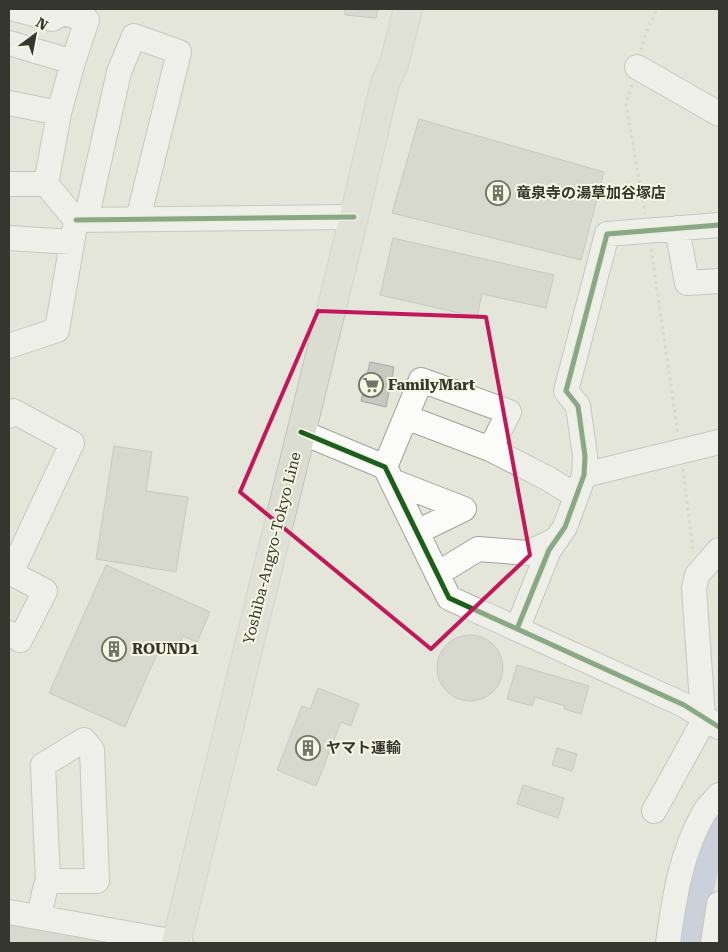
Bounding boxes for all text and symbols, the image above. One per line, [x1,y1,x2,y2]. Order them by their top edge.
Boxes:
north arrow [10,10,60,60]
text: N [33,14,51,34]
building icon: 竜泉寺の湯草加谷塚店 [485,180,511,206]
place label: 竜泉寺の湯草加谷塚店 [516,184,666,202]
supermarket icon: FamilyMart [358,372,384,398]
place label: FamilyMart [388,376,475,394]
street label: Yoshiba-Angyo-Tokyo Line [239,450,305,646]
building icon: ROUND1 [101,636,127,662]
place label: ROUND1 [132,640,199,658]
building icon: ヤマト運輸 [295,735,321,761]
place label: ヤマト運輸 [326,739,401,757]

